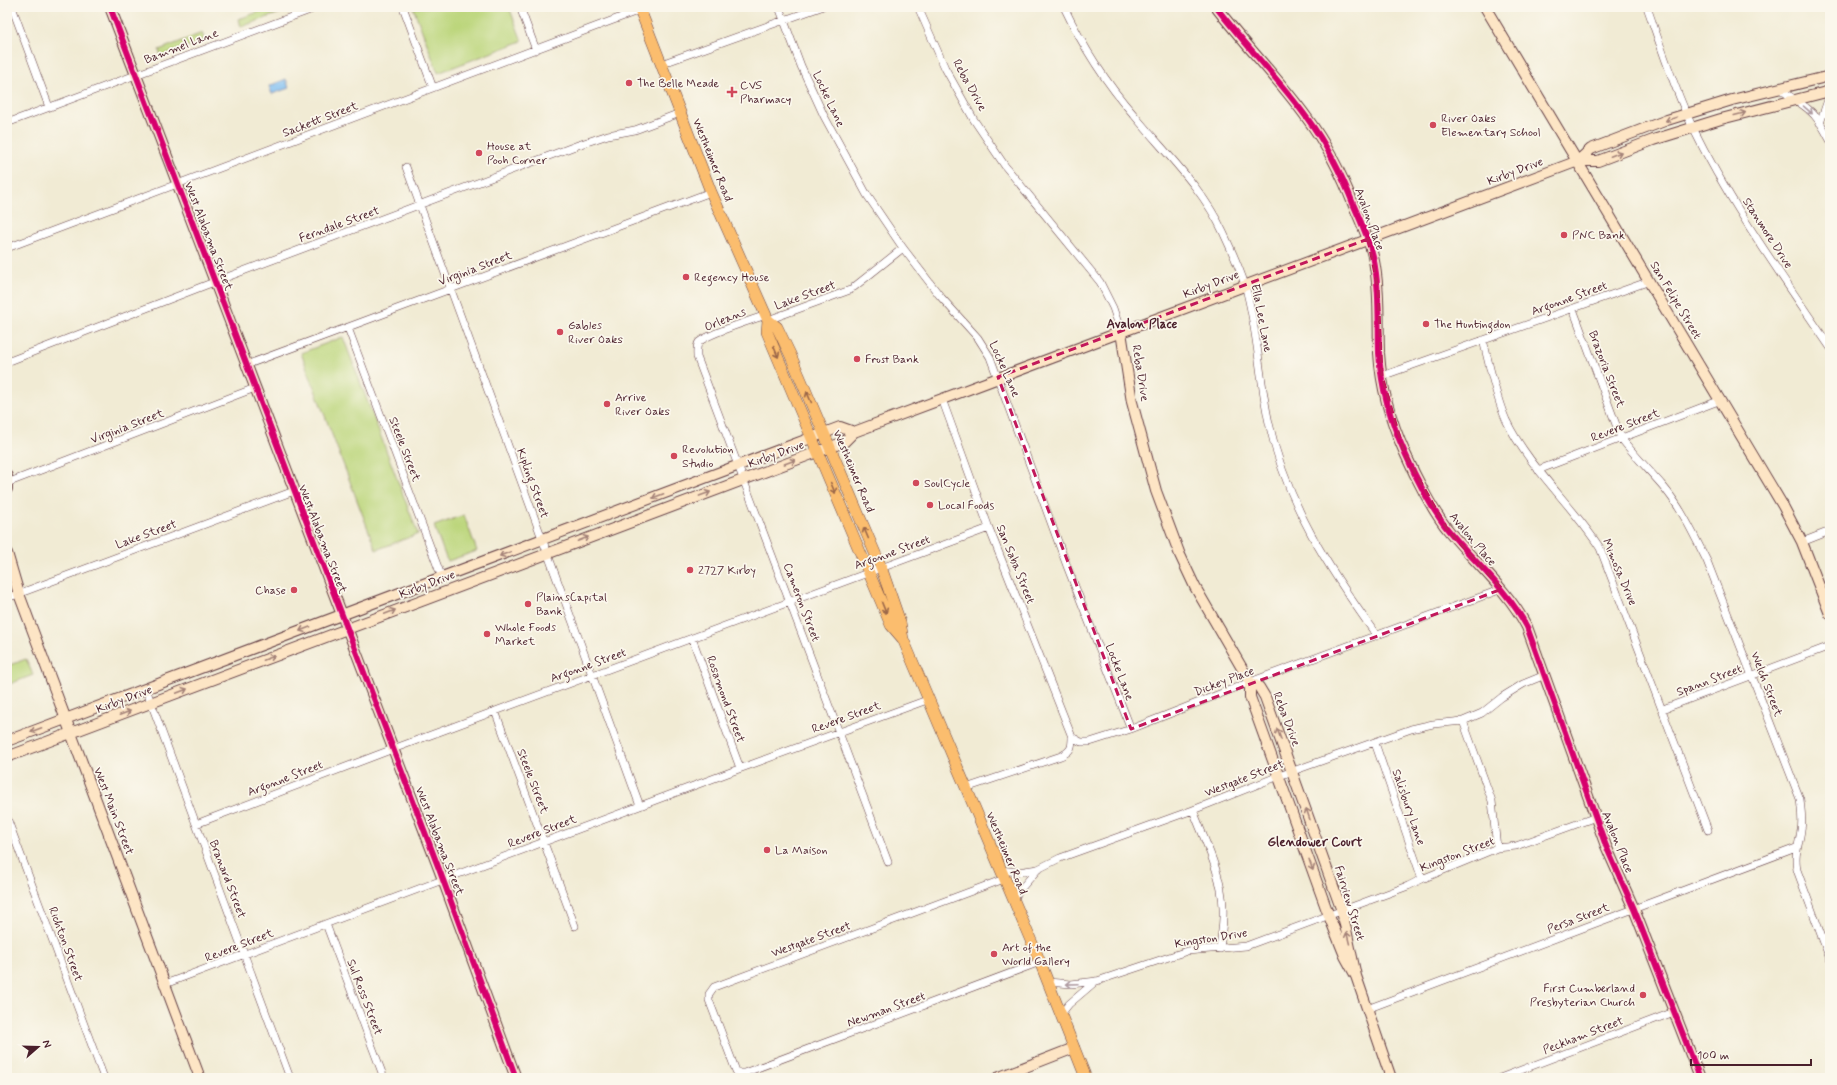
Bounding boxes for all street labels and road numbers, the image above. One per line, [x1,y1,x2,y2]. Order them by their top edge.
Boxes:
street label: Bammel Lane [142,25,221,68]
street label: Reba Drive [948,57,990,114]
street label: Locke Lane [808,69,848,130]
street label: Sackett Street [280,98,360,142]
street label: Westheimer Road [688,116,736,204]
street label: Kirby Drive [1485,154,1546,190]
street label: West Alabama Street [180,180,236,293]
street label: Avalon Place [1350,186,1388,253]
street label: Stanmore Drive [1738,195,1796,272]
street label: Ferndale Street [297,203,382,247]
street label: Virginia Street [436,248,514,290]
street label: San Felipe Street [1646,259,1705,343]
street label: Kirby Drive [1181,267,1242,303]
street label: Lake Street [773,277,838,314]
street label: Argonne Street [1529,278,1610,321]
street label: Ella Lee Lane [1247,283,1276,354]
street label: Orleans [702,304,749,336]
street label: Brazoria Street [1584,328,1628,410]
street label: Locke Lane [985,339,1024,400]
street label: Reba Drive [1128,344,1152,403]
street label: Virginia Street [88,406,166,448]
street label: Revere Street [1589,406,1662,446]
street label: Steele Street [384,415,424,484]
street label: Westheimer Road [828,428,878,515]
street label: Kirby Drive [746,437,807,472]
street label: Kipling Street [511,446,552,521]
street label: West Alabama Street [294,483,350,596]
street label: Avalon Place [1445,509,1499,570]
street label: Lake Street [114,516,179,553]
street label: San Saba Street [992,522,1038,607]
street label: Argonne Street [852,532,933,575]
street label: Mimosa Drive [1598,537,1640,608]
street label: Cameron Street [779,561,824,644]
street label: Kirby Drive [397,567,458,603]
street label: Locke Lane [1101,642,1137,703]
street label: Argonne Street [548,645,629,688]
street label: Welch Street [1746,649,1786,719]
street label: Rosamond Street [702,654,748,745]
street label: Spann Street [1674,661,1745,701]
street label: Dickey Place [1192,663,1257,701]
street label: Kirby Drive [94,682,155,718]
street label: Reba Drive [1268,690,1304,749]
street label: Revere Street [810,698,883,738]
street label: Steele Street [512,747,552,816]
street label: Westgate Street [1202,756,1287,801]
street label: Argonne Street [245,757,326,802]
street label: West Main Street [89,765,137,858]
street label: Salisbury Lane [1388,767,1429,848]
street label: West Alabama Street [411,785,467,898]
street label: Avalon Place [1597,809,1637,876]
street label: Westheimer Road [981,810,1031,897]
street label: Revere Street [506,812,579,852]
street label: Kingston Street [1418,833,1497,876]
street label: Branard Street [205,838,249,921]
street label: Fairview Street [1330,864,1368,943]
street label: Persa Street [1545,900,1612,938]
street label: Richton Street [44,905,86,984]
street label: Westgate Street [769,918,854,962]
street label: Kingston Drive [1174,925,1249,953]
street label: Revere Street [203,926,276,966]
street label: Sul Ross Street [342,957,386,1038]
street label: Newman Street [845,988,928,1031]
street label: Peckham Street [1541,1013,1626,1059]

